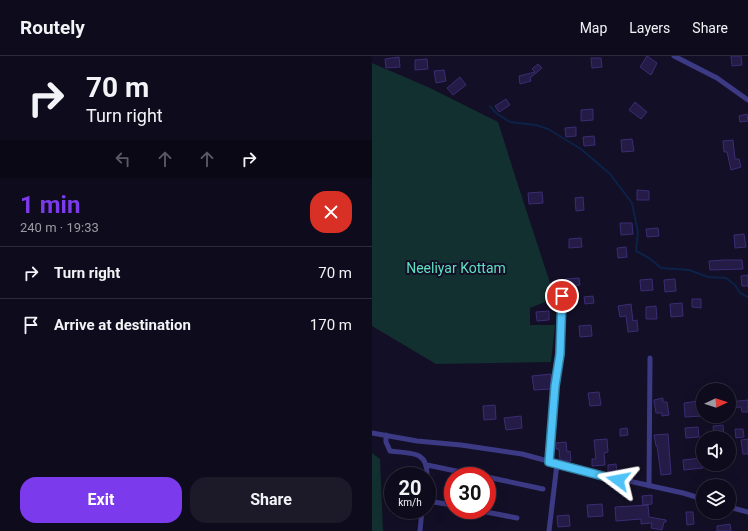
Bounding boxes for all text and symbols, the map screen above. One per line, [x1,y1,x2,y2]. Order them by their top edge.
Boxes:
text: Routely [20,16,85,39]
text: Map [580,20,607,36]
text: Layers [629,20,670,36]
text: Share [692,20,728,36]
text: 70 m [86,71,149,104]
icon: right [20,72,72,124]
text: Turn right [86,105,163,126]
icon: left [112,148,134,170]
icon: ahead [154,148,176,170]
icon: ahead [196,148,218,170]
icon: right [238,148,260,170]
text: 1 min [20,191,80,219]
button: close [310,191,352,233]
text: 240 m · 19:33 [20,220,99,235]
park label: Neeliyar Kottam [406,260,506,276]
icon: right [20,262,42,284]
text: Turn right [54,264,120,282]
text: 70 m [318,264,352,282]
pin [545,279,579,313]
icon: arrive [551,285,573,307]
icon: arrive [20,314,42,336]
text: Arrive at destination [54,316,191,334]
text: 170 m [310,316,352,334]
north arrow [696,383,736,423]
map controls [696,383,736,519]
button: sound [696,431,736,471]
position arrow [597,459,639,501]
speed limit sign: 30 [444,467,496,519]
text: 20 [399,476,421,500]
button: Exit [20,477,182,523]
button: Share [190,477,352,523]
button: layers [696,479,736,519]
text: km/h [398,497,422,508]

